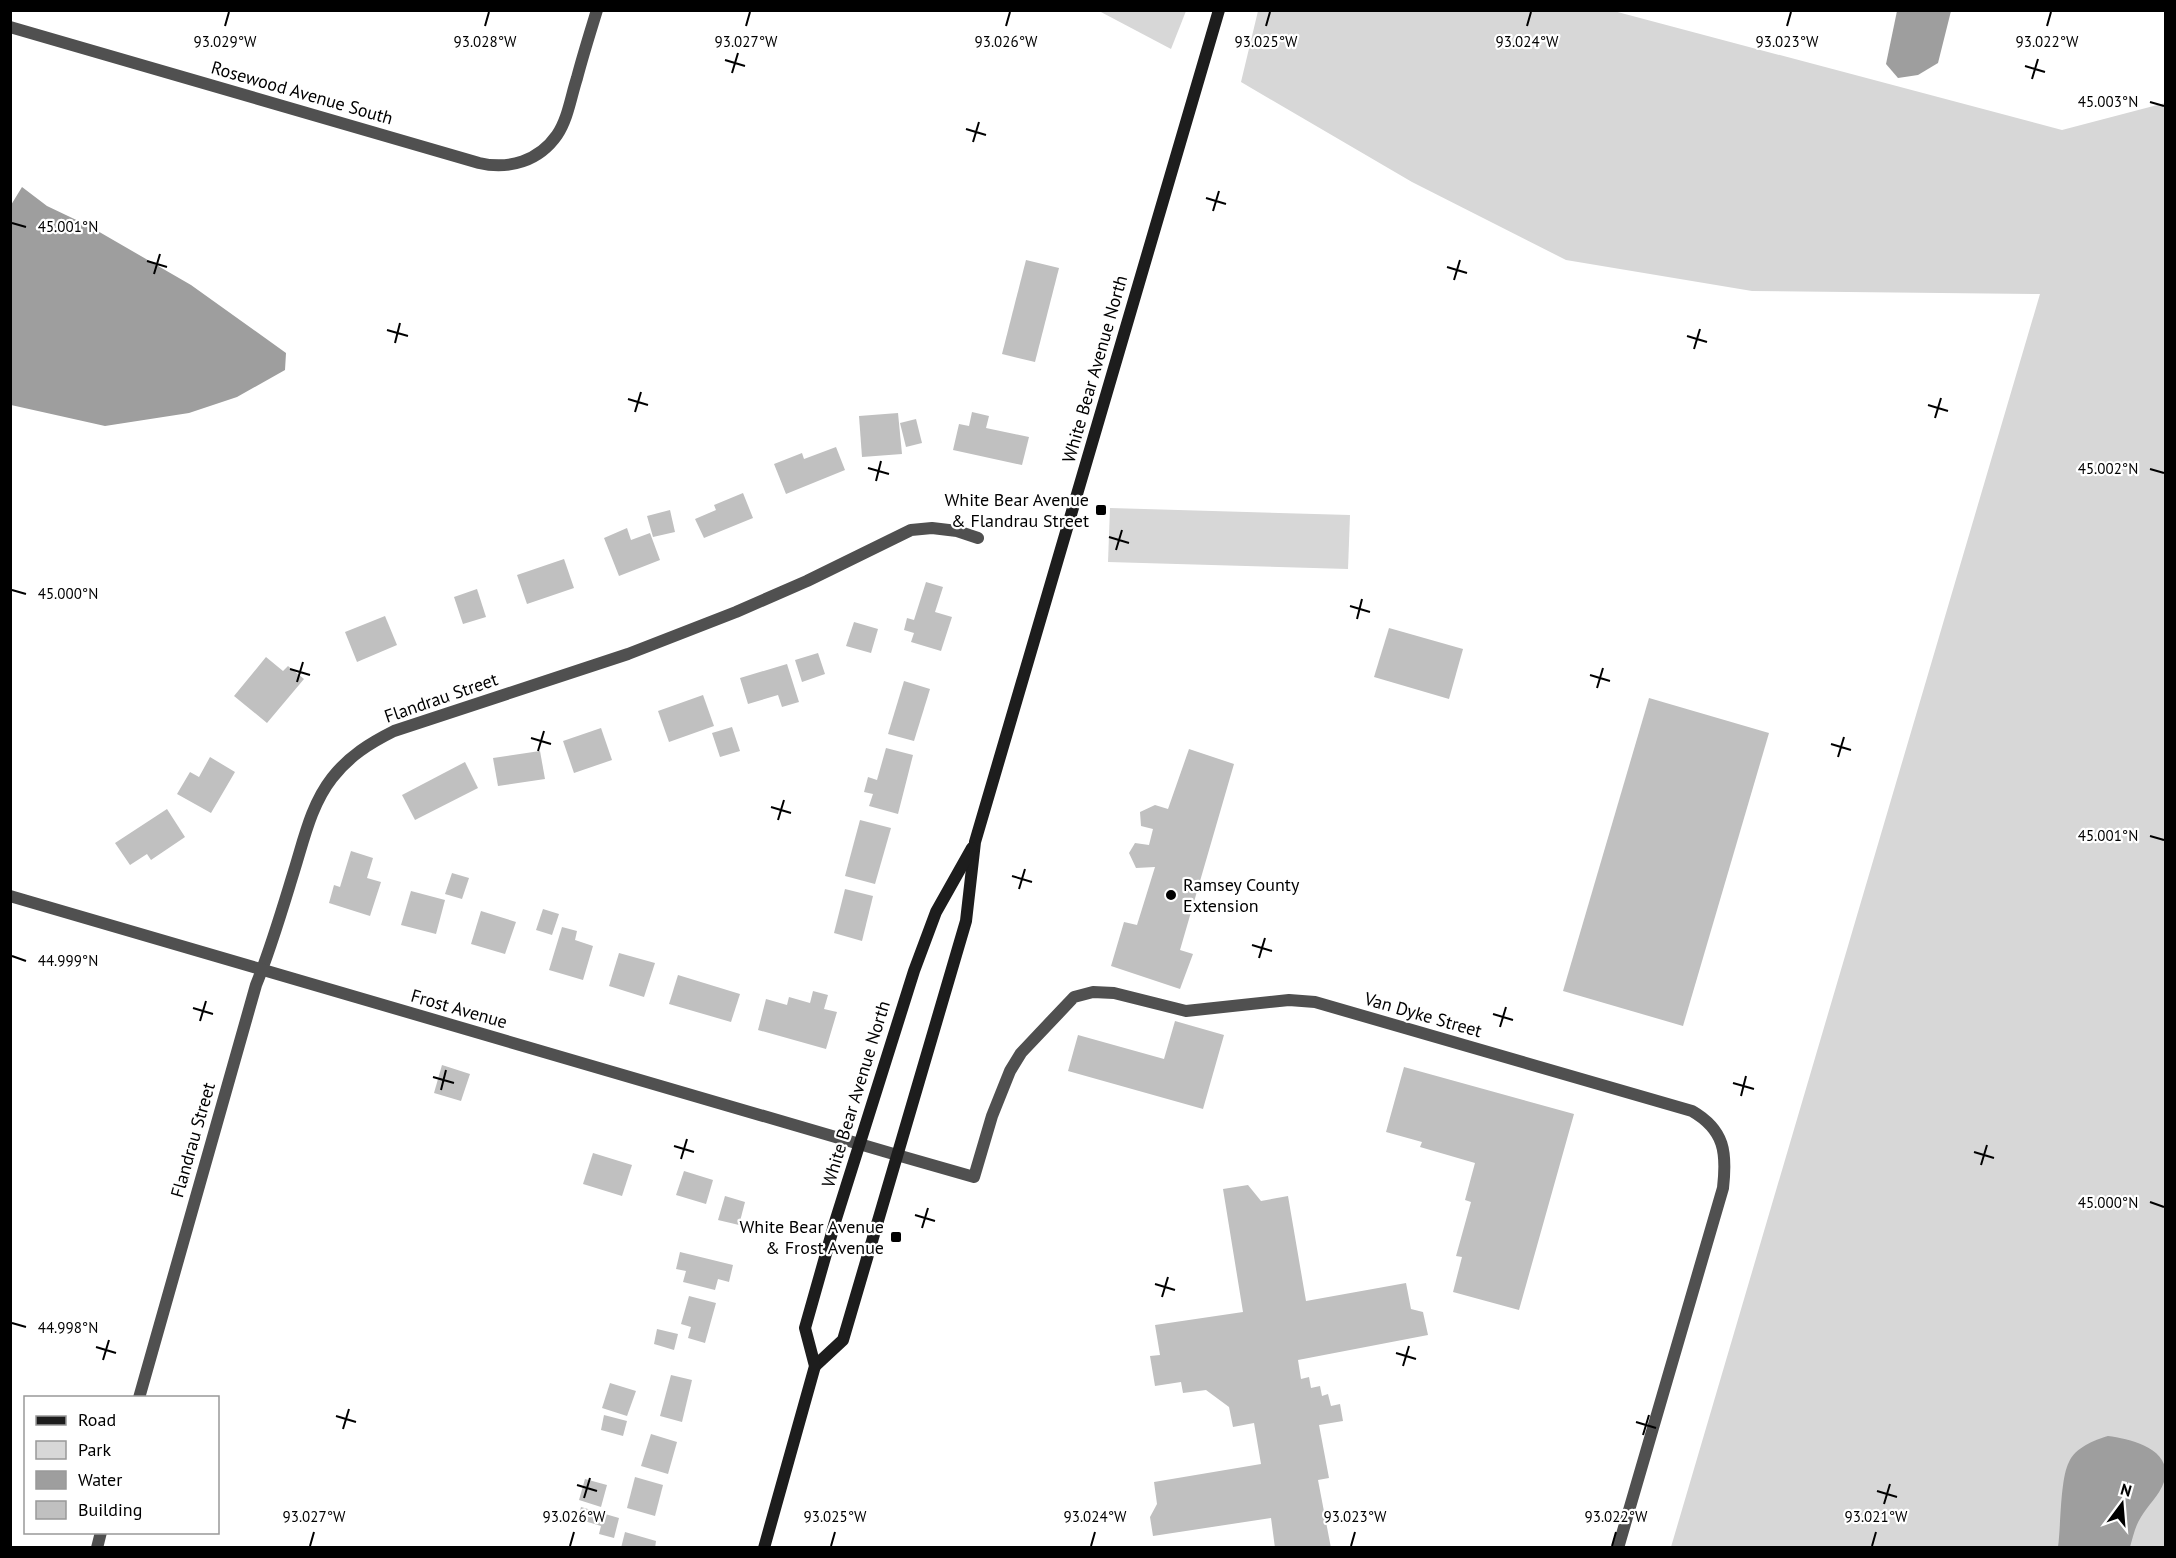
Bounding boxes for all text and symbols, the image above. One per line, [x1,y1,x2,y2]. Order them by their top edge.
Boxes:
text: 93.029°W [194,32,257,51]
text: 93.028°W [454,32,517,51]
text: 93.027°W [715,32,778,51]
text: 93.026°W [975,32,1038,51]
text: 93.025°W [1235,32,1298,51]
text: 93.024°W [1496,32,1559,51]
text: 93.023°W [1756,32,1819,51]
text: 93.022°W [2016,32,2079,51]
street label: Rosewood Avenue South [209,56,396,130]
text: 45.003°N [2078,92,2138,111]
text: 45.001°N [38,217,98,236]
street label: White Bear Avenue North [1057,273,1132,465]
text: 45.002°N [2078,459,2138,478]
place label: White Bear Avenue & Flandrau Street [944,488,1089,532]
marker: White Bear Avenue & Flandrau Street [1094,503,1108,517]
text: 45.000°N [38,584,98,603]
street label: Flandrau Street [381,667,501,728]
text: 45.001°N [2078,826,2138,845]
place label: Ramsey County Extension [1183,873,1300,917]
marker: Ramsey County Extension [1164,888,1178,902]
text: 44.999°N [38,951,98,970]
street label: Frost Avenue [408,984,510,1033]
street label: Van Dyke Street [1361,986,1485,1042]
street label: White Bear Avenue North [816,998,895,1190]
street label: Flandrau Street [165,1080,220,1200]
text: 45.000°N [2078,1193,2138,1212]
place label: White Bear Avenue & Frost Avenue [739,1215,884,1259]
marker: White Bear Avenue & Frost Avenue [889,1230,903,1244]
text: 44.998°N [38,1318,98,1337]
legend [24,1396,219,1534]
text: Road [78,1408,116,1431]
text: Park [78,1438,111,1461]
text: Water [78,1468,122,1491]
north arrow [2092,1474,2152,1534]
text: N [2118,1479,2134,1501]
text: Building [78,1498,142,1521]
text: 93.027°W [283,1507,346,1526]
text: 93.026°W [543,1507,606,1526]
text: 93.025°W [804,1507,867,1526]
text: 93.024°W [1064,1507,1127,1526]
text: 93.023°W [1324,1507,1387,1526]
text: 93.022°W [1585,1507,1648,1526]
text: 93.021°W [1845,1507,1908,1526]

